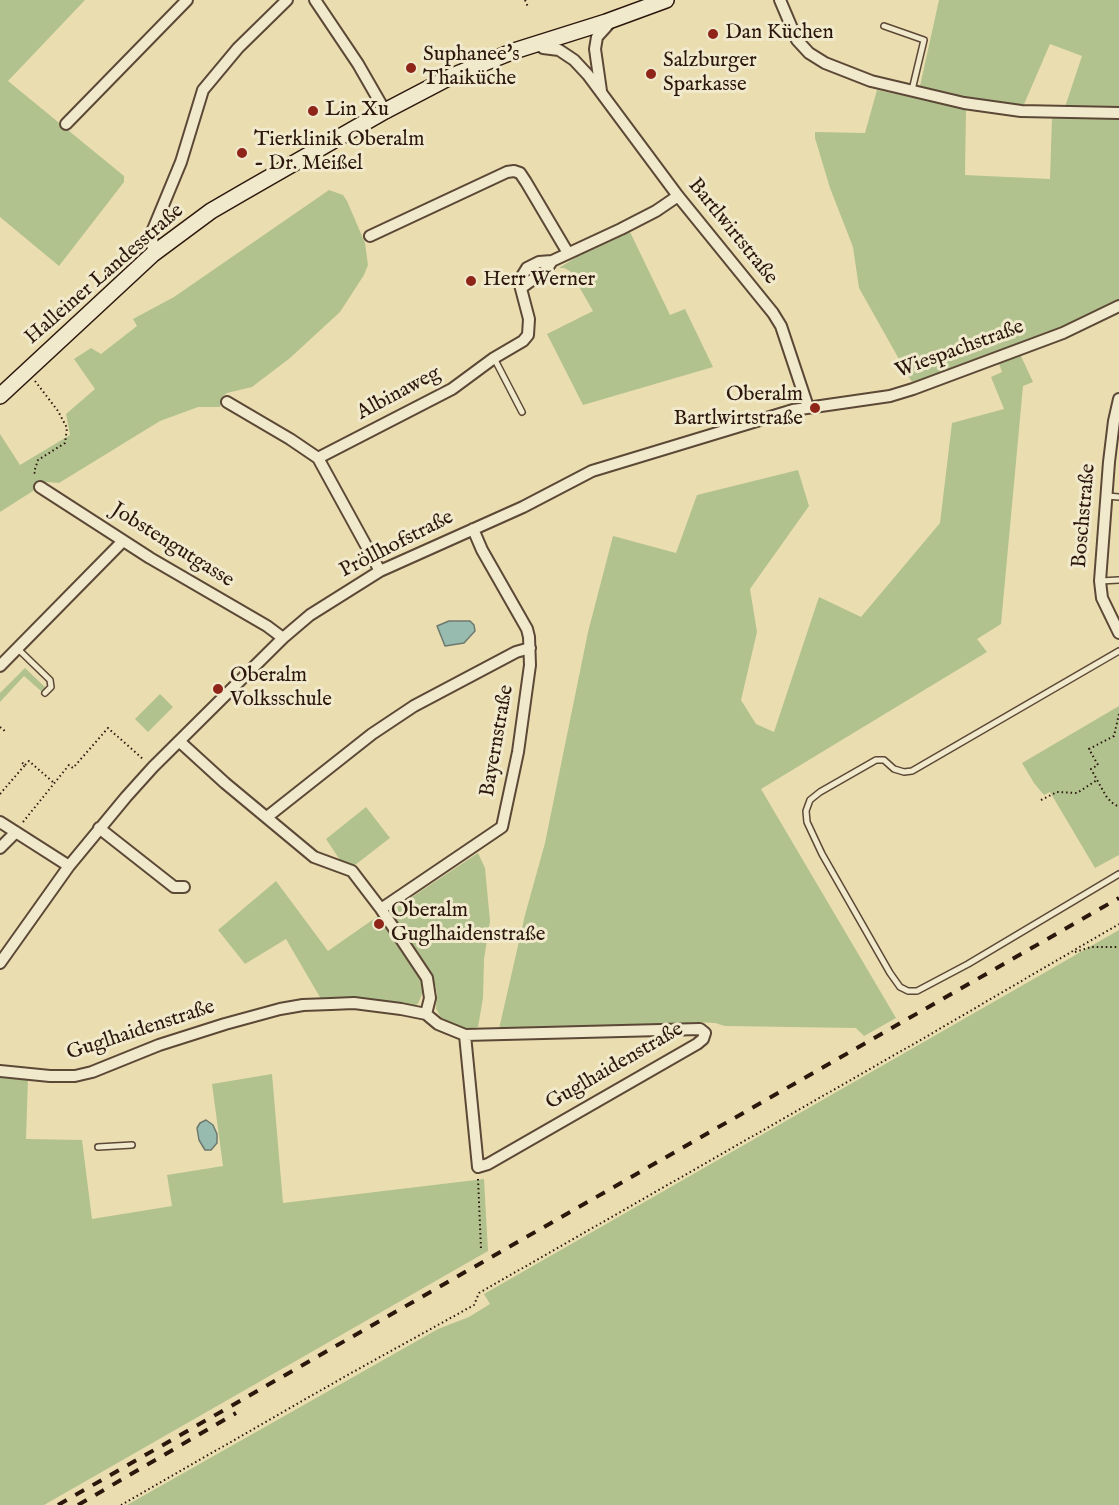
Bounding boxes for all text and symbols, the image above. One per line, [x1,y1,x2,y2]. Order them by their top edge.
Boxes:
place label: Dan Küchen [725,21,834,47]
marker: Dan Küchen [706,27,720,41]
place label: Suphanee's Thaiküche [423,43,520,93]
place label: Salzburger Sparkasse [663,49,757,99]
marker: Suphanee's Thaiküche [404,61,418,75]
marker: Salzburger Sparkasse [644,67,658,81]
place label: Lin Xu [325,98,389,124]
marker: Lin Xu [306,104,320,118]
place label: Tierklinik Oberalm - Dr. Meißel [254,128,424,178]
marker: Tierklinik Oberalm - Dr. Meißel [235,146,249,160]
street label: Bartlwirtstraße [681,174,783,290]
street label: Halleiner Landesstraße [20,199,190,351]
place label: Herr Werner [483,268,595,294]
marker: Herr Werner [464,274,478,288]
street label: Wiespachstraße [892,315,1028,385]
street label: Albinaweg [353,361,445,427]
place label: Oberalm Bartlwirtstraße [674,383,803,433]
marker: Oberalm Bartlwirtstraße [808,401,822,415]
street label: Boschstraße [1068,463,1102,569]
street label: Jobstengutgasse [106,498,238,594]
street label: Pröllhofstraße [336,506,458,584]
place label: Oberalm Volksschule [230,664,332,714]
marker: Oberalm Volksschule [211,682,225,696]
street label: Bayernstraße [476,683,520,799]
place label: Oberalm Guglhaidenstraße [391,899,545,949]
marker: Oberalm Guglhaidenstraße [372,917,386,931]
street label: Guglhaidenstraße [64,995,218,1067]
street label: Guglhaidenstraße [542,1017,688,1117]

